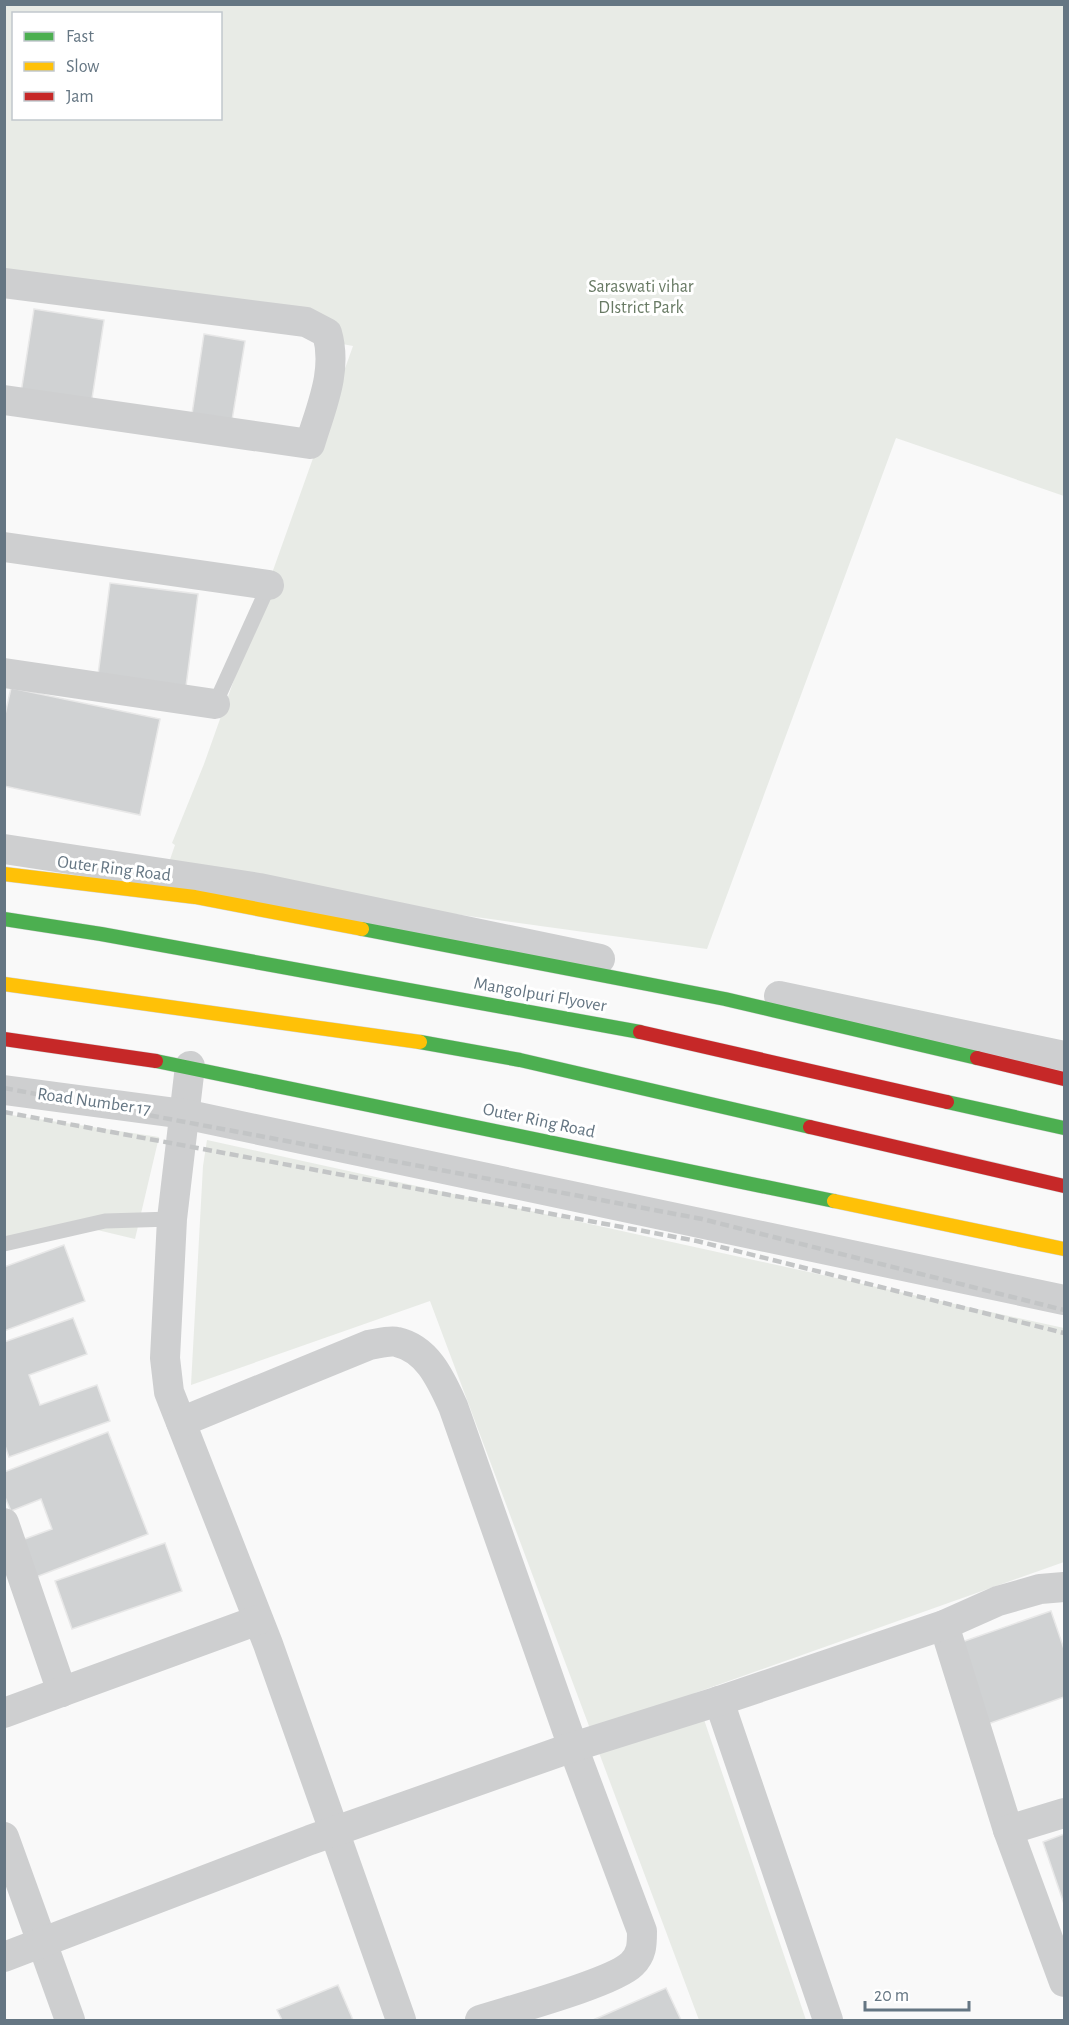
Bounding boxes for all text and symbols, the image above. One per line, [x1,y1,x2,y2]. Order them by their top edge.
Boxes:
legend [12,12,222,120]
text: Fast [66,28,94,46]
text: Slow [66,58,99,76]
text: Jam [66,88,94,106]
park label: Saraswati vihar DIstrict Park [588,278,694,317]
street label: Outer Ring Road [56,853,172,885]
street label: Mangolpuri Flyover [472,974,608,1016]
street label: Road Number 17 [36,1085,152,1119]
street label: Outer Ring Road [481,1100,597,1142]
scale bar [865,1974,968,2012]
text: 20 m [874,1987,909,2005]

